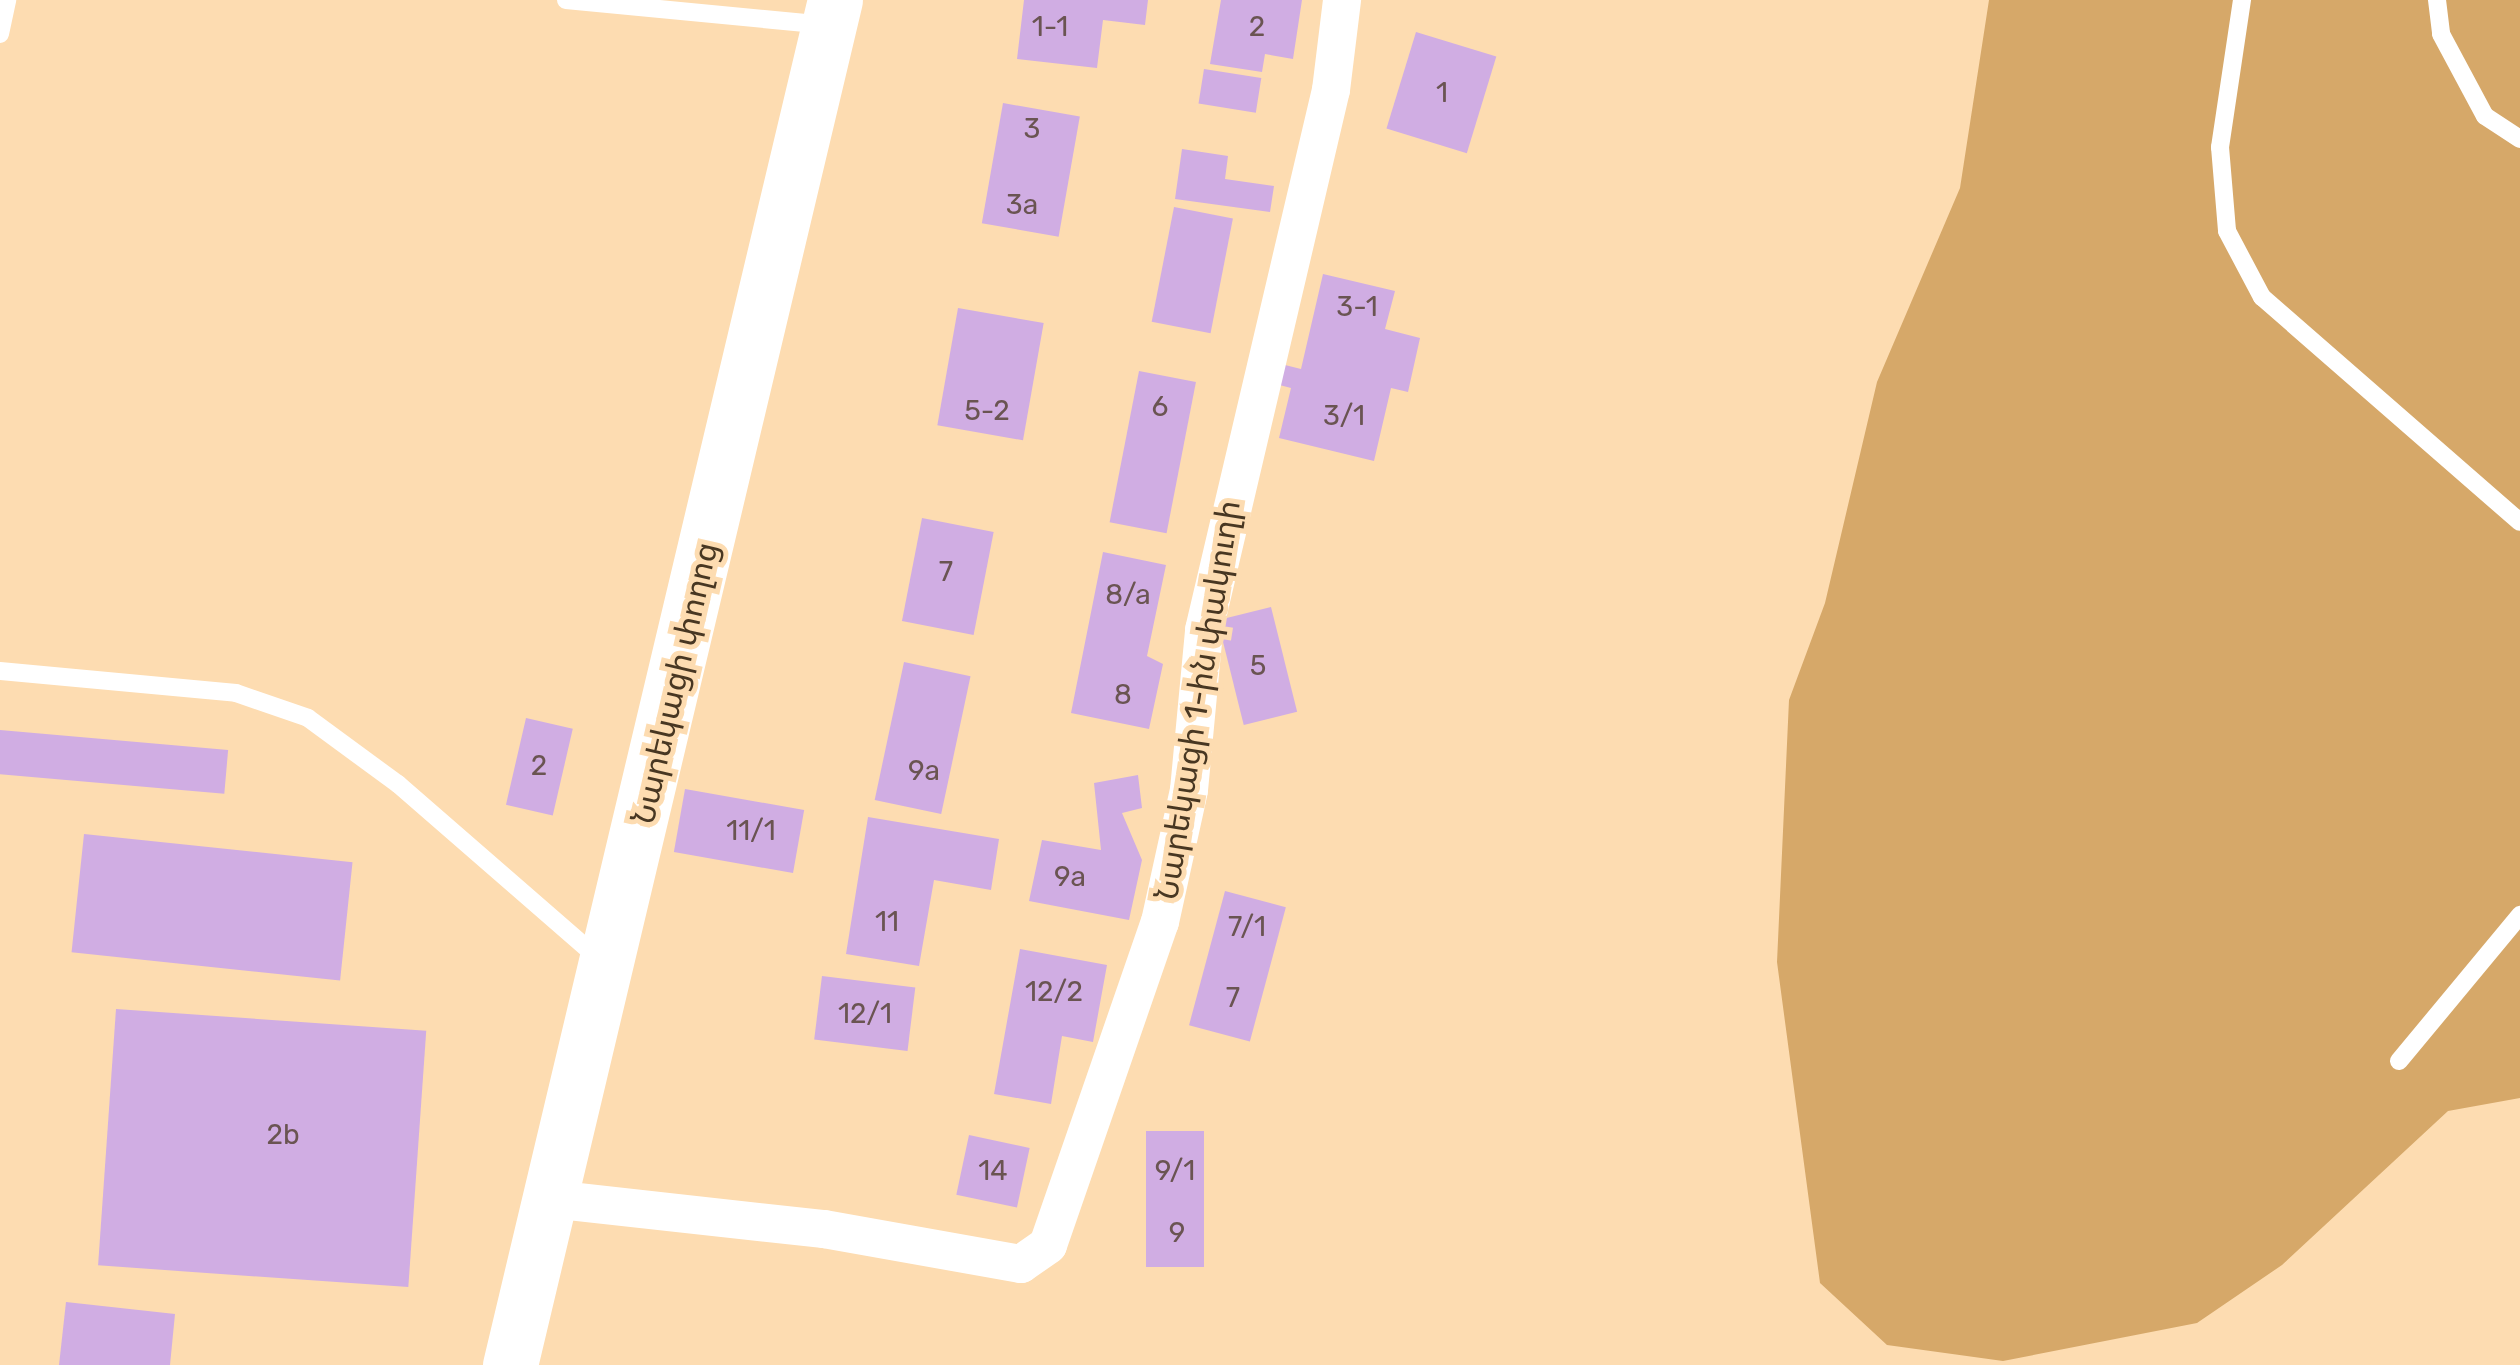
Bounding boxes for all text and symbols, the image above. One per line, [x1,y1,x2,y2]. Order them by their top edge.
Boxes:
house number: 1-1 [1032,10,1068,44]
house number: 2 [1249,10,1265,44]
house number: 1 [1436,76,1448,110]
house number: 3 [1024,112,1040,146]
house number: 3a [1006,188,1038,222]
house number: 3-1 [1336,290,1378,324]
house number: 6 [1152,390,1168,424]
house number: 5-2 [964,394,1010,428]
house number: 3/1 [1323,399,1365,433]
street label: Նարեկացի 1-ին փակուղի [1147,497,1249,903]
street label: Նարեկացի փողոց [624,538,726,828]
house number: 7 [939,555,953,589]
house number: 8/a [1105,578,1151,612]
house number: 5 [1250,649,1266,683]
house number: 8 [1114,678,1132,712]
house number: 2 [531,749,547,783]
house number: 9a [908,754,940,788]
house number: 11/1 [726,814,776,848]
house number: 9a [1054,860,1086,894]
house number: 11 [875,905,899,939]
house number: 7/1 [1228,910,1266,944]
house number: 12/2 [1025,975,1083,1009]
house number: 7 [1226,981,1240,1015]
house number: 12/1 [838,997,892,1031]
house number: 2b [266,1118,300,1152]
house number: 14 [978,1154,1008,1188]
house number: 9/1 [1155,1154,1195,1188]
house number: 9 [1169,1216,1185,1250]

